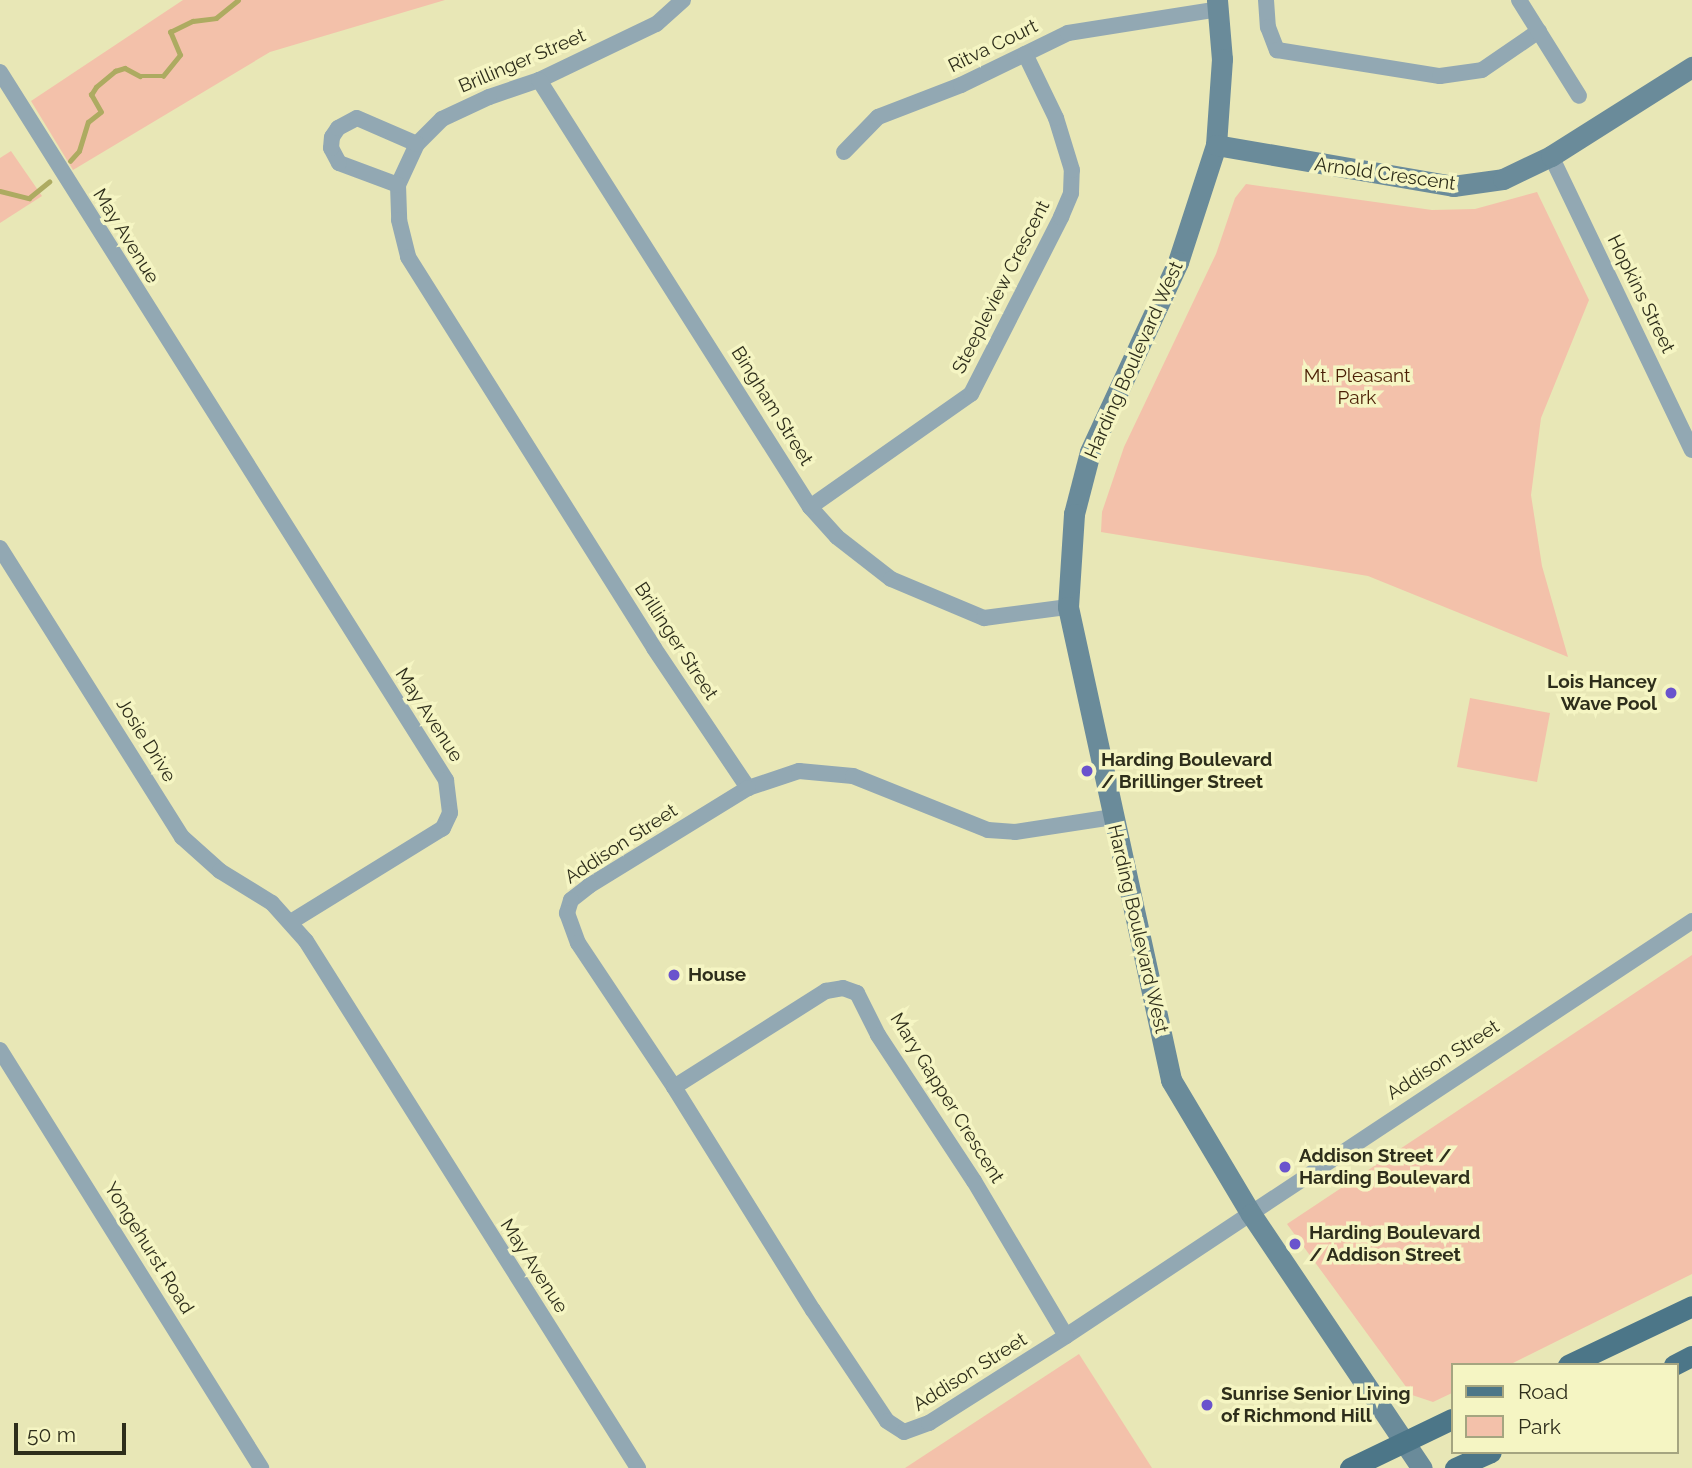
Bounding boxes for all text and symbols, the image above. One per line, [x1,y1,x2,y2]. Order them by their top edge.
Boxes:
street label: Ritva Court [945,15,1041,77]
street label: Brillinger Street [455,24,589,98]
street label: Arnold Crescent [1313,153,1457,195]
street label: May Avenue [88,184,164,288]
street label: Steepleview Crescent [947,196,1055,378]
street label: Hopkins Street [1603,231,1679,357]
street label: Harding Boulevard West [1080,258,1188,462]
street label: Bingham Street [726,342,818,470]
park label: Mt. Pleasant Park [1304,365,1410,409]
street label: Brillinger Street [629,578,723,704]
street label: May Avenue [390,663,468,767]
place label: Lois Hancey Wave Pool [1547,671,1657,715]
marker: Lois Hancey Wave Pool [1663,685,1679,701]
street label: Josie Drive [111,694,181,786]
place label: Harding Boulevard / Brillinger Street [1101,749,1272,793]
marker: Harding Boulevard / Brillinger Street [1079,763,1095,779]
street label: Addison Street [561,799,681,889]
street label: Harding Boulevard West [1103,822,1173,1036]
place label: House [688,964,746,986]
marker: House [666,967,682,983]
street label: Mary Gapper Crescent [885,1008,1009,1188]
street label: Addison Street [1383,1015,1503,1105]
place label: Addison Street / Harding Boulevard [1299,1145,1470,1189]
marker: Addison Street / Harding Boulevard [1277,1159,1293,1175]
street label: Yongehurst Road [99,1178,199,1318]
street label: May Avenue [495,1214,573,1318]
place label: Harding Boulevard / Addison Street [1309,1222,1480,1266]
marker: Harding Boulevard / Addison Street [1287,1236,1303,1252]
street label: Addison Street [909,1328,1031,1416]
legend [1450,1363,1678,1454]
text: Road [1518,1379,1568,1404]
place label: Sunrise Senior Living of Richmond Hill [1221,1383,1411,1427]
marker: Sunrise Senior Living of Richmond Hill [1199,1397,1215,1413]
scale bar [18,1408,130,1452]
text: Park [1518,1414,1561,1439]
text: 50 m [27,1422,76,1447]

